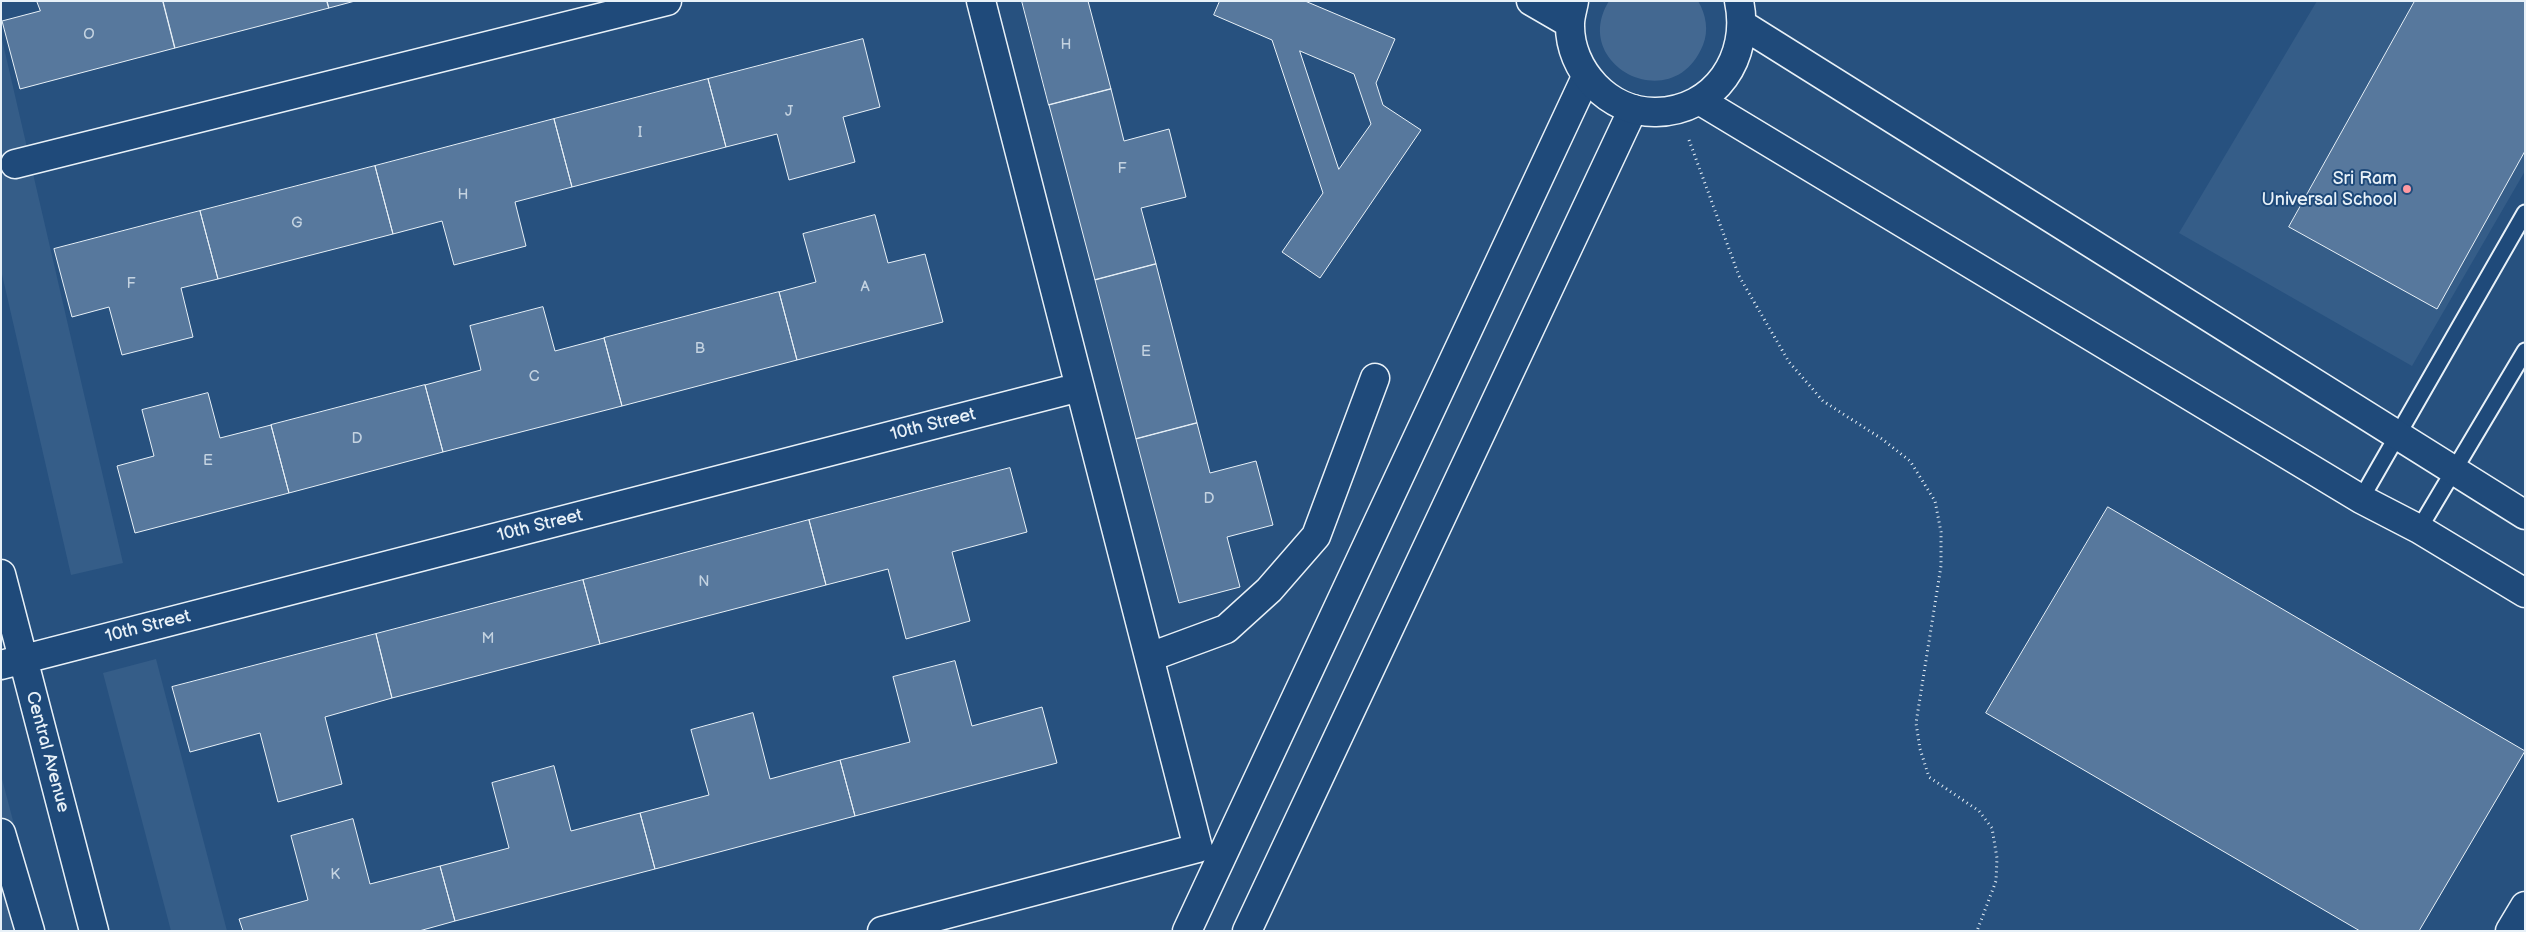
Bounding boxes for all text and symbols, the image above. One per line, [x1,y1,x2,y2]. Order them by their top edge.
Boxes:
house number: O [83,26,95,44]
house number: H [1061,36,1071,54]
house number: J [785,103,793,121]
house number: I [638,124,642,142]
house number: F [1118,160,1126,178]
place label: Sri Ram Universal School [2262,168,2397,210]
marker: Sri Ram Universal School [2401,183,2413,195]
house number: H [458,186,468,204]
house number: G [291,214,303,232]
house number: F [127,275,135,293]
house number: A [860,278,870,296]
house number: B [695,340,705,358]
house number: E [1141,343,1151,361]
house number: C [529,368,539,386]
street label: 10th Street [888,404,978,446]
house number: D [352,430,362,448]
house number: E [203,452,213,470]
house number: D [1204,490,1214,508]
street label: 10th Street [495,505,585,547]
house number: N [698,573,710,591]
street label: 10th Street [103,606,193,648]
house number: M [482,630,494,648]
street label: Central Avenue [20,689,74,815]
house number: K [330,866,340,884]

